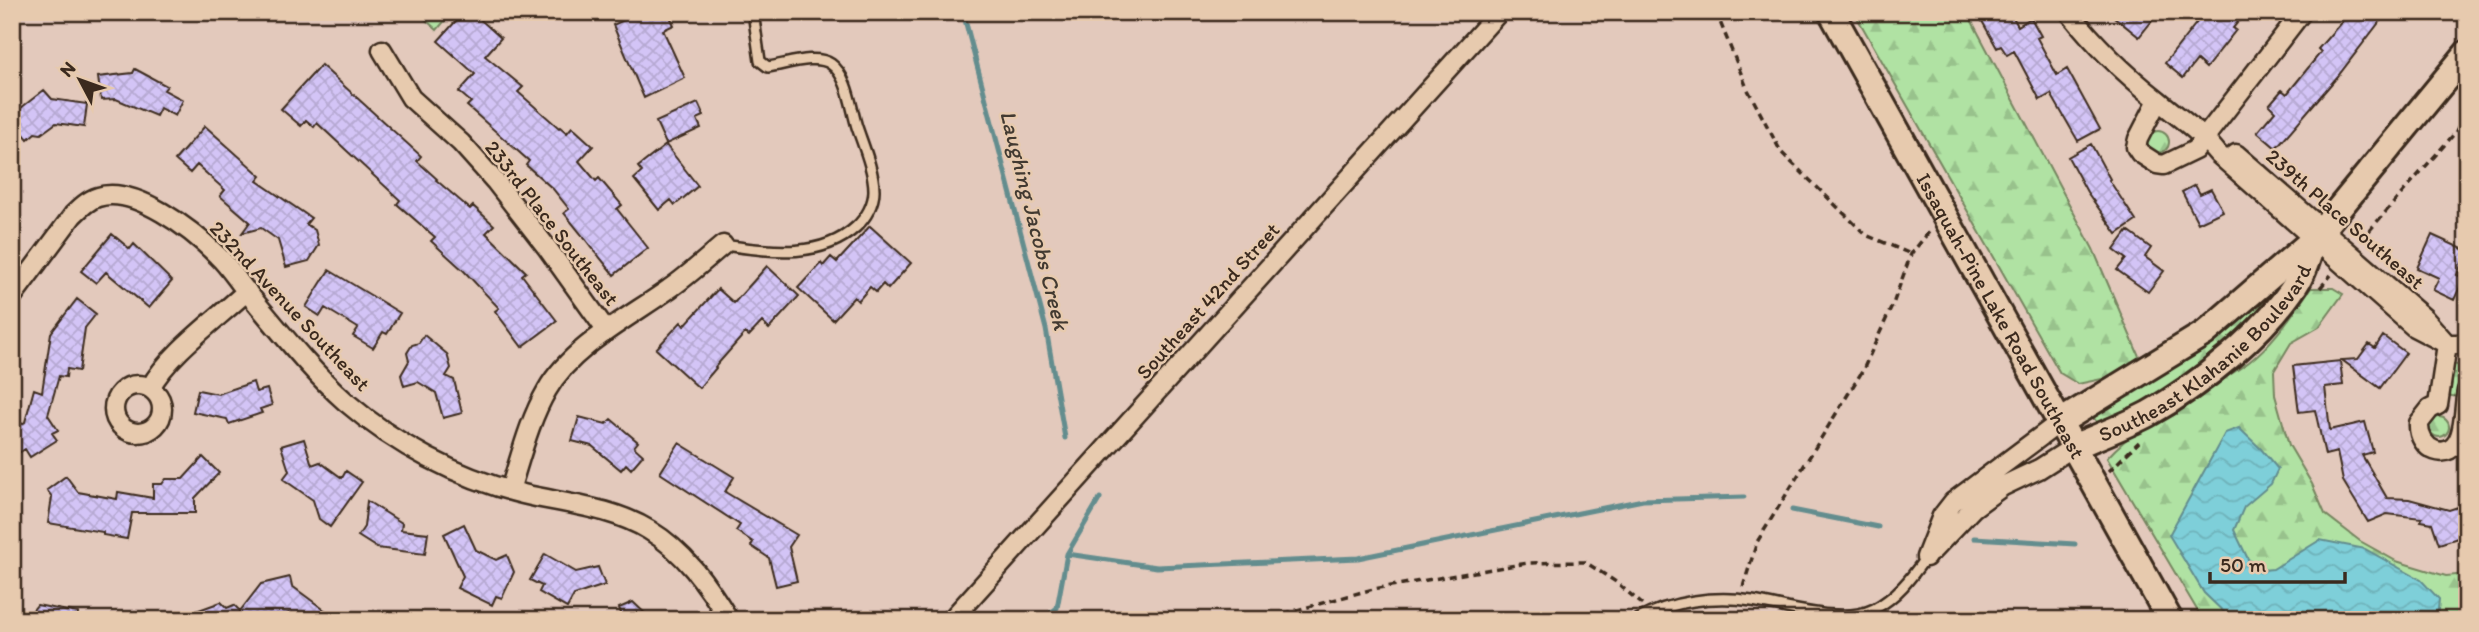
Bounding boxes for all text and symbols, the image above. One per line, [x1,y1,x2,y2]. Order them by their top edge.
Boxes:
north arrow [46,46,116,116]
text: N [55,57,80,82]
water label: Laughing Jacobs Creek [994,107,1076,334]
street label: 233rd Place Southeast [480,135,625,310]
street label: 239th Place Southeast [2261,143,2430,294]
street label: Issaquah-Pine Lake Road Southeast [1911,169,2091,463]
street label: 232nd Avenue Southeast [205,215,376,396]
street label: Southeast 42nd Street [1131,217,1285,384]
street label: Southeast Klahanie Boulevard [2095,260,2317,447]
scale bar [2210,541,2344,585]
text: 50 m [2220,552,2267,577]

